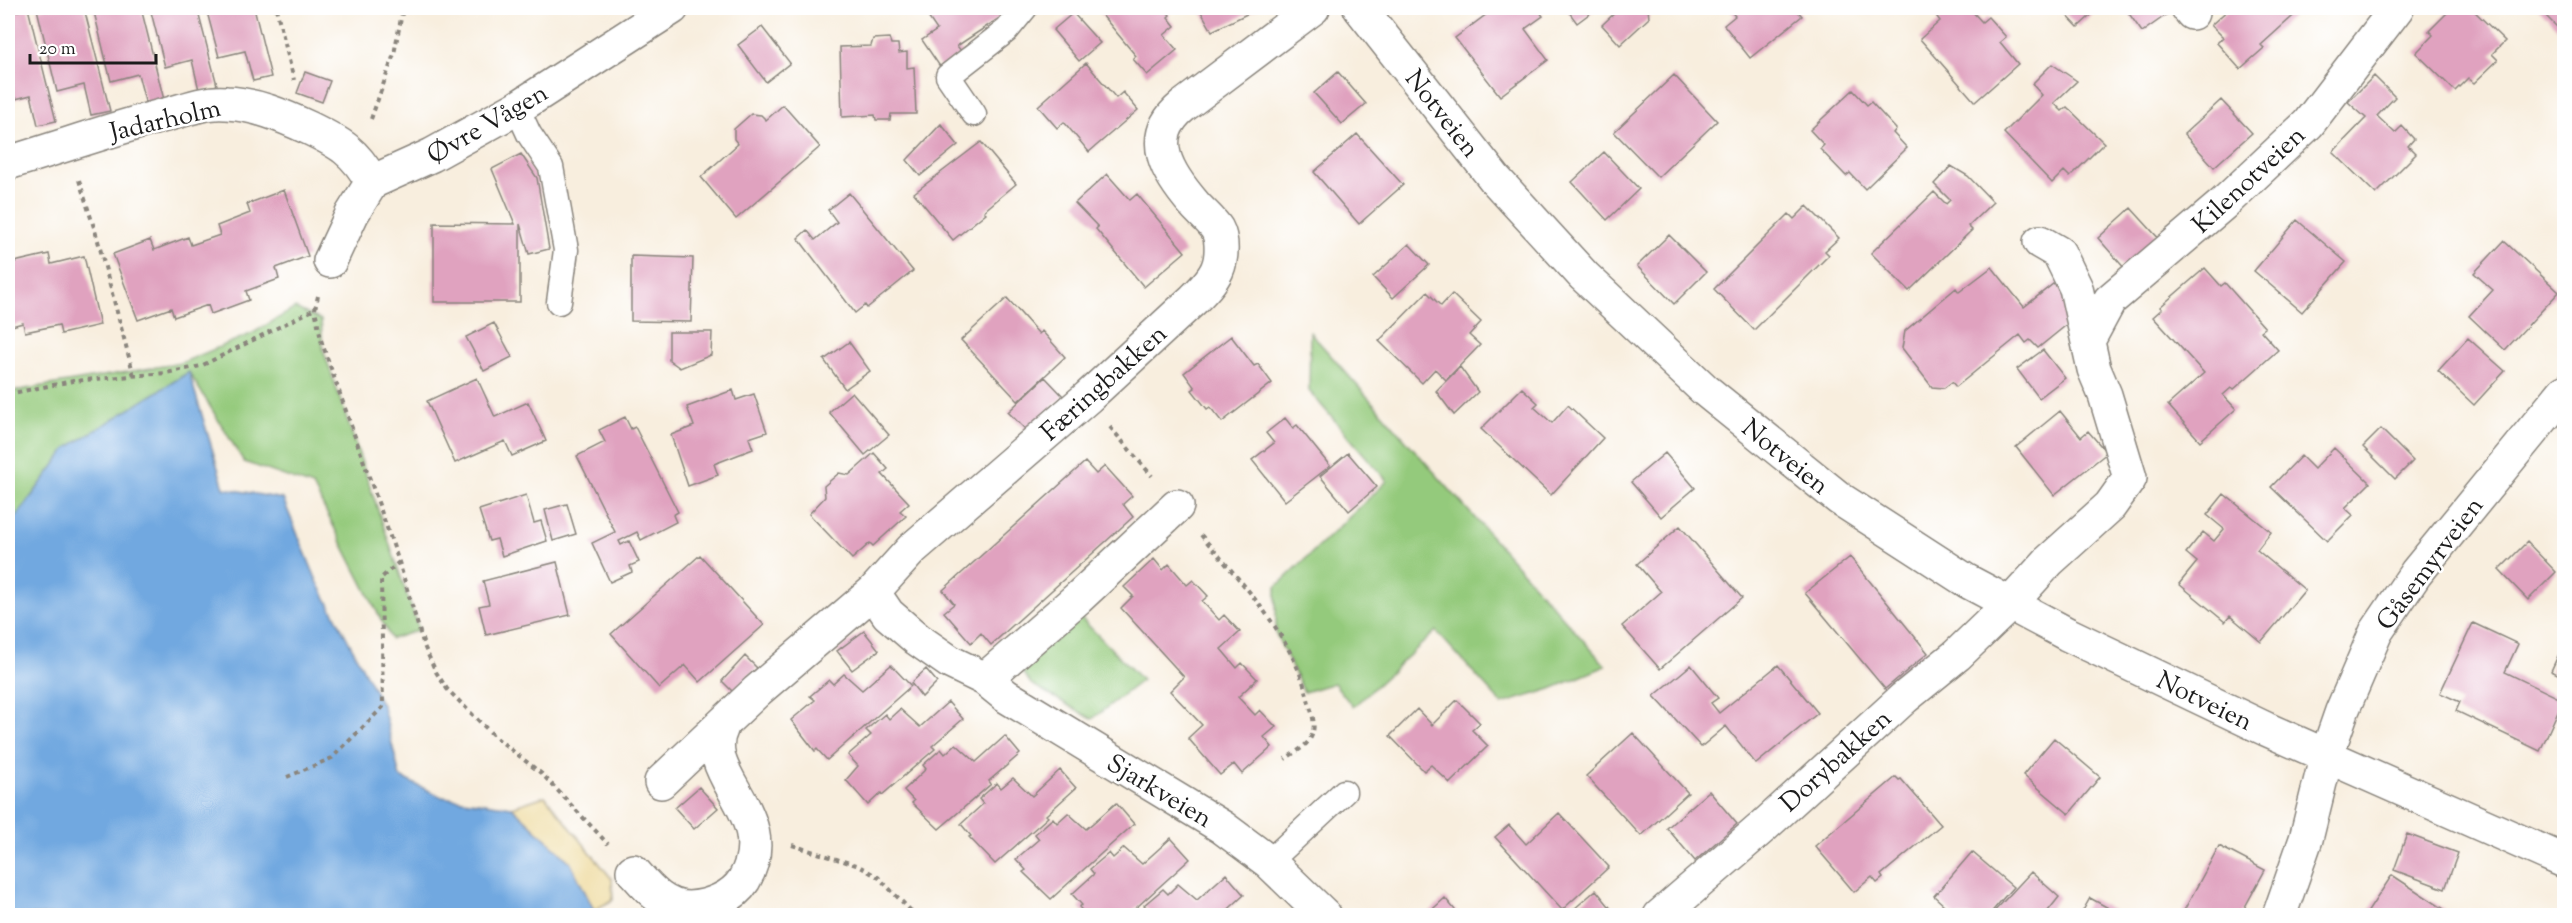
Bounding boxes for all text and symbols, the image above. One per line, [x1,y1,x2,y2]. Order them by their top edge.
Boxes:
scale bar [30,27,156,65]
text: 20 m [39,37,76,63]
street label: Notveien [1395,63,1487,167]
street label: Øvre Vågen [421,76,556,175]
street label: Jadarholm [104,91,225,153]
street label: Kilenotveien [2185,118,2315,243]
street label: Færingbakken [1033,317,1176,451]
street label: Notveien [1733,411,1836,505]
street label: Gåsemyrveien [2368,490,2494,639]
street label: Notveien [2149,663,2258,741]
street label: Dorybakken [1773,702,1901,822]
street label: Sjarkveien [1099,746,1219,838]

